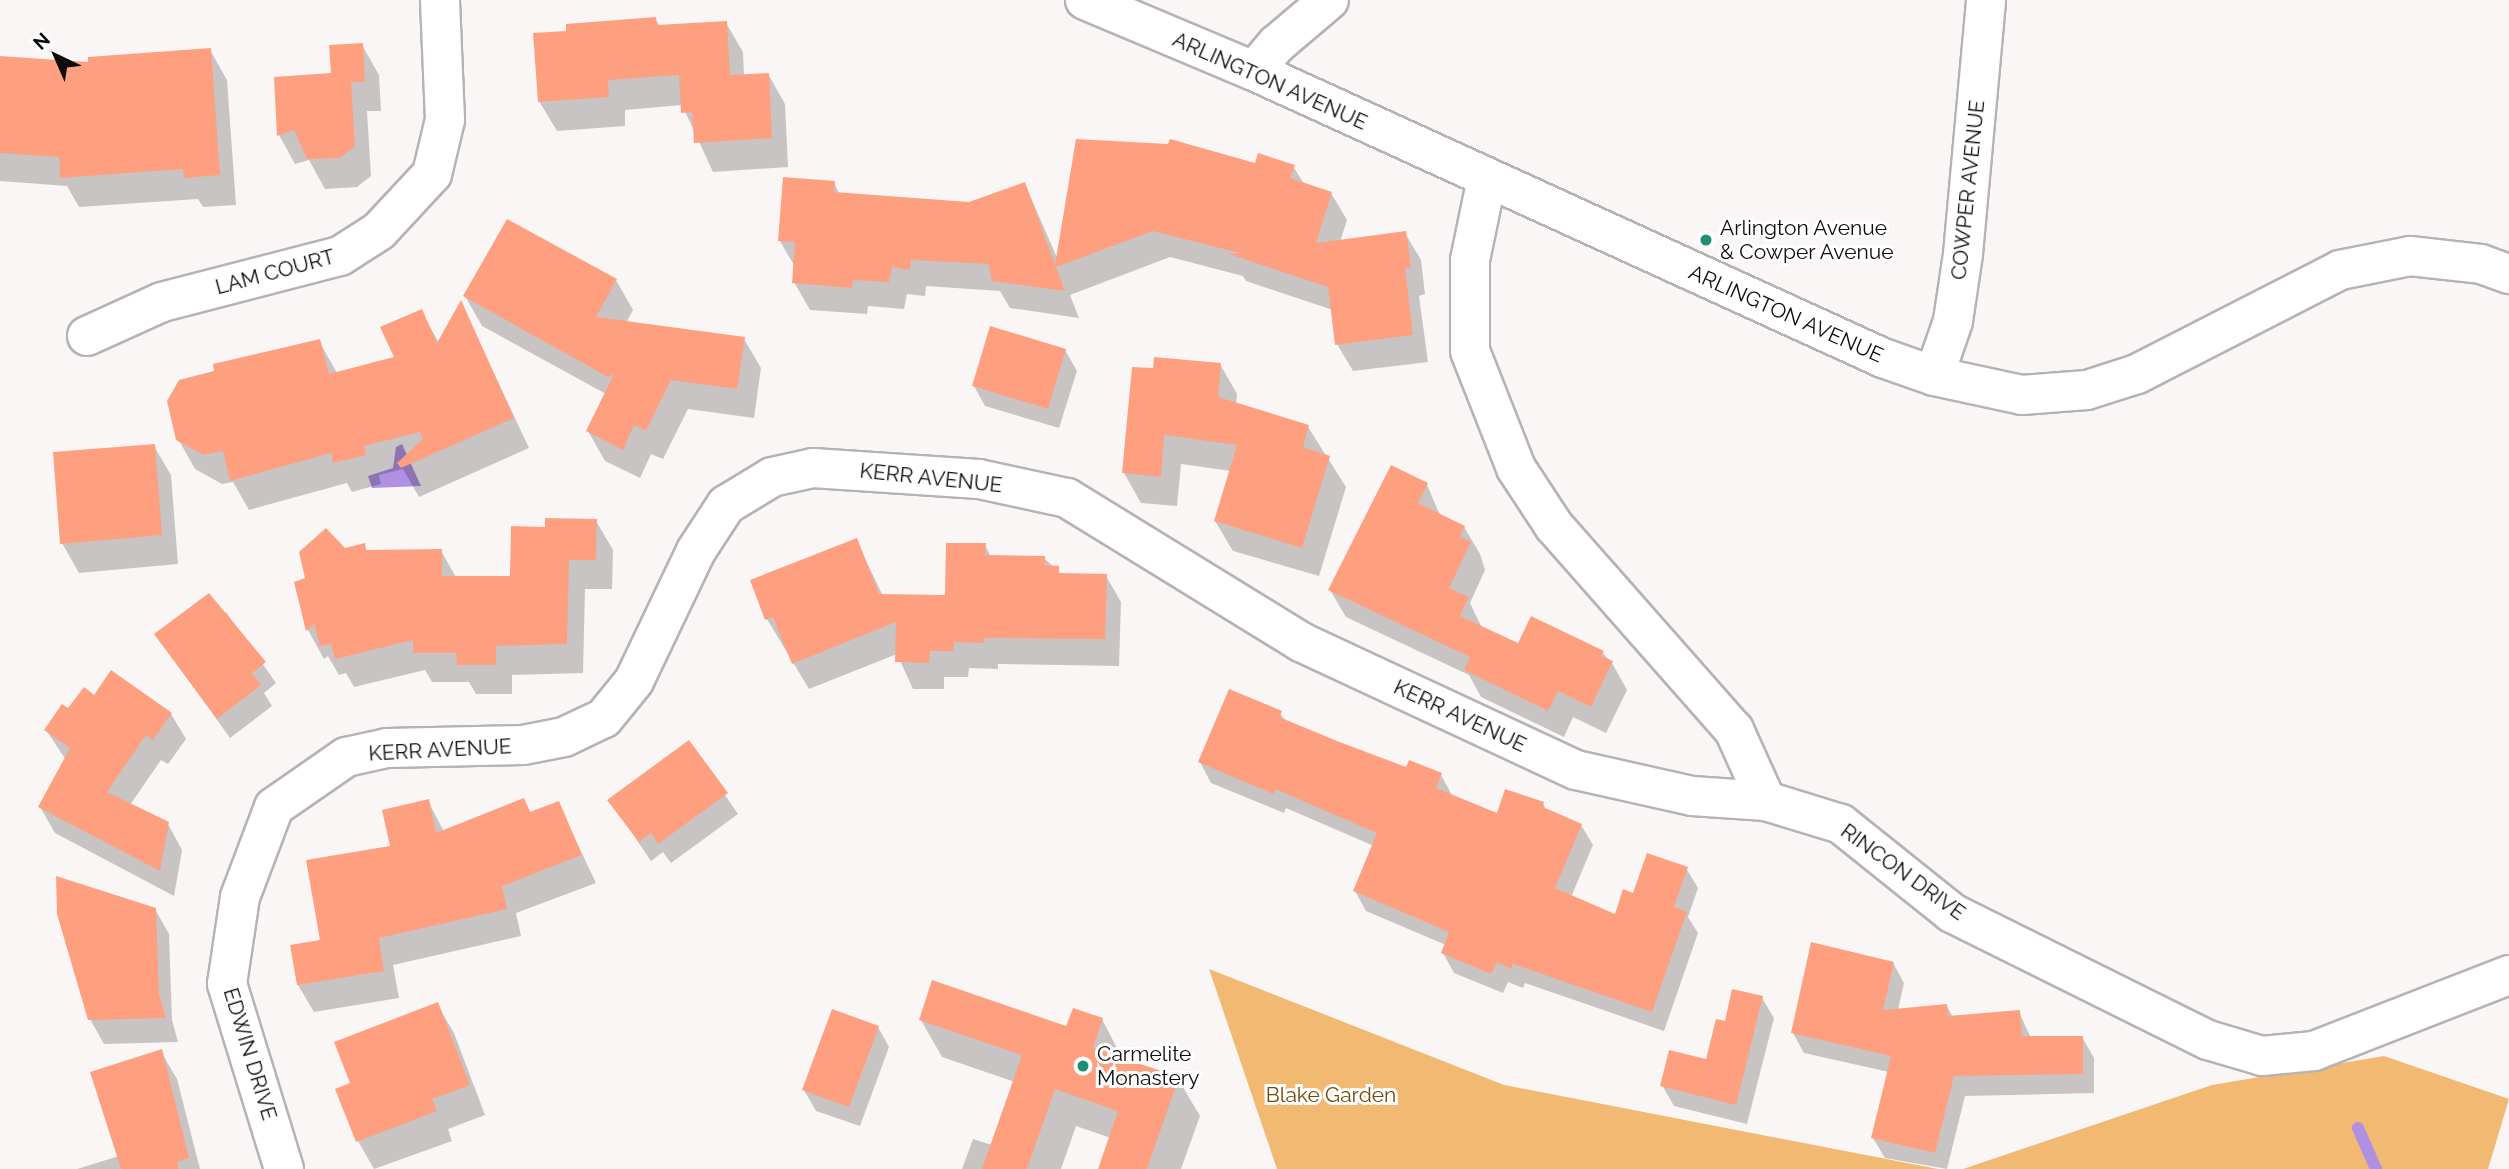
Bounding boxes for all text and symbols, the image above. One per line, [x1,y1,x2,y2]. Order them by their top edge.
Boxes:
north arrow [21,21,91,91]
street label: ARLINGTON AVENUE [1169,27,1371,135]
text: N [29,28,54,54]
street label: COWPER AVENUE [1946,99,1990,281]
place label: Arlington Avenue & Cowper Avenue [1720,215,1895,265]
marker: Arlington Avenue & Cowper Avenue [1698,232,1714,248]
street label: LAM COURT [213,244,337,300]
street label: ARLINGTON AVENUE [1685,260,1887,368]
street label: KERR AVENUE [858,458,1004,498]
street label: KERR AVENUE [1389,674,1531,758]
street label: KERR AVENUE [367,734,513,766]
street label: RINCON DRIVE [1836,818,1970,926]
street label: EDWIN DRIVE [218,985,282,1123]
place label: Carmelite Monastery [1097,1041,1199,1091]
marker: Carmelite Monastery [1075,1058,1091,1074]
park label: Blake Garden [1266,1082,1396,1108]

